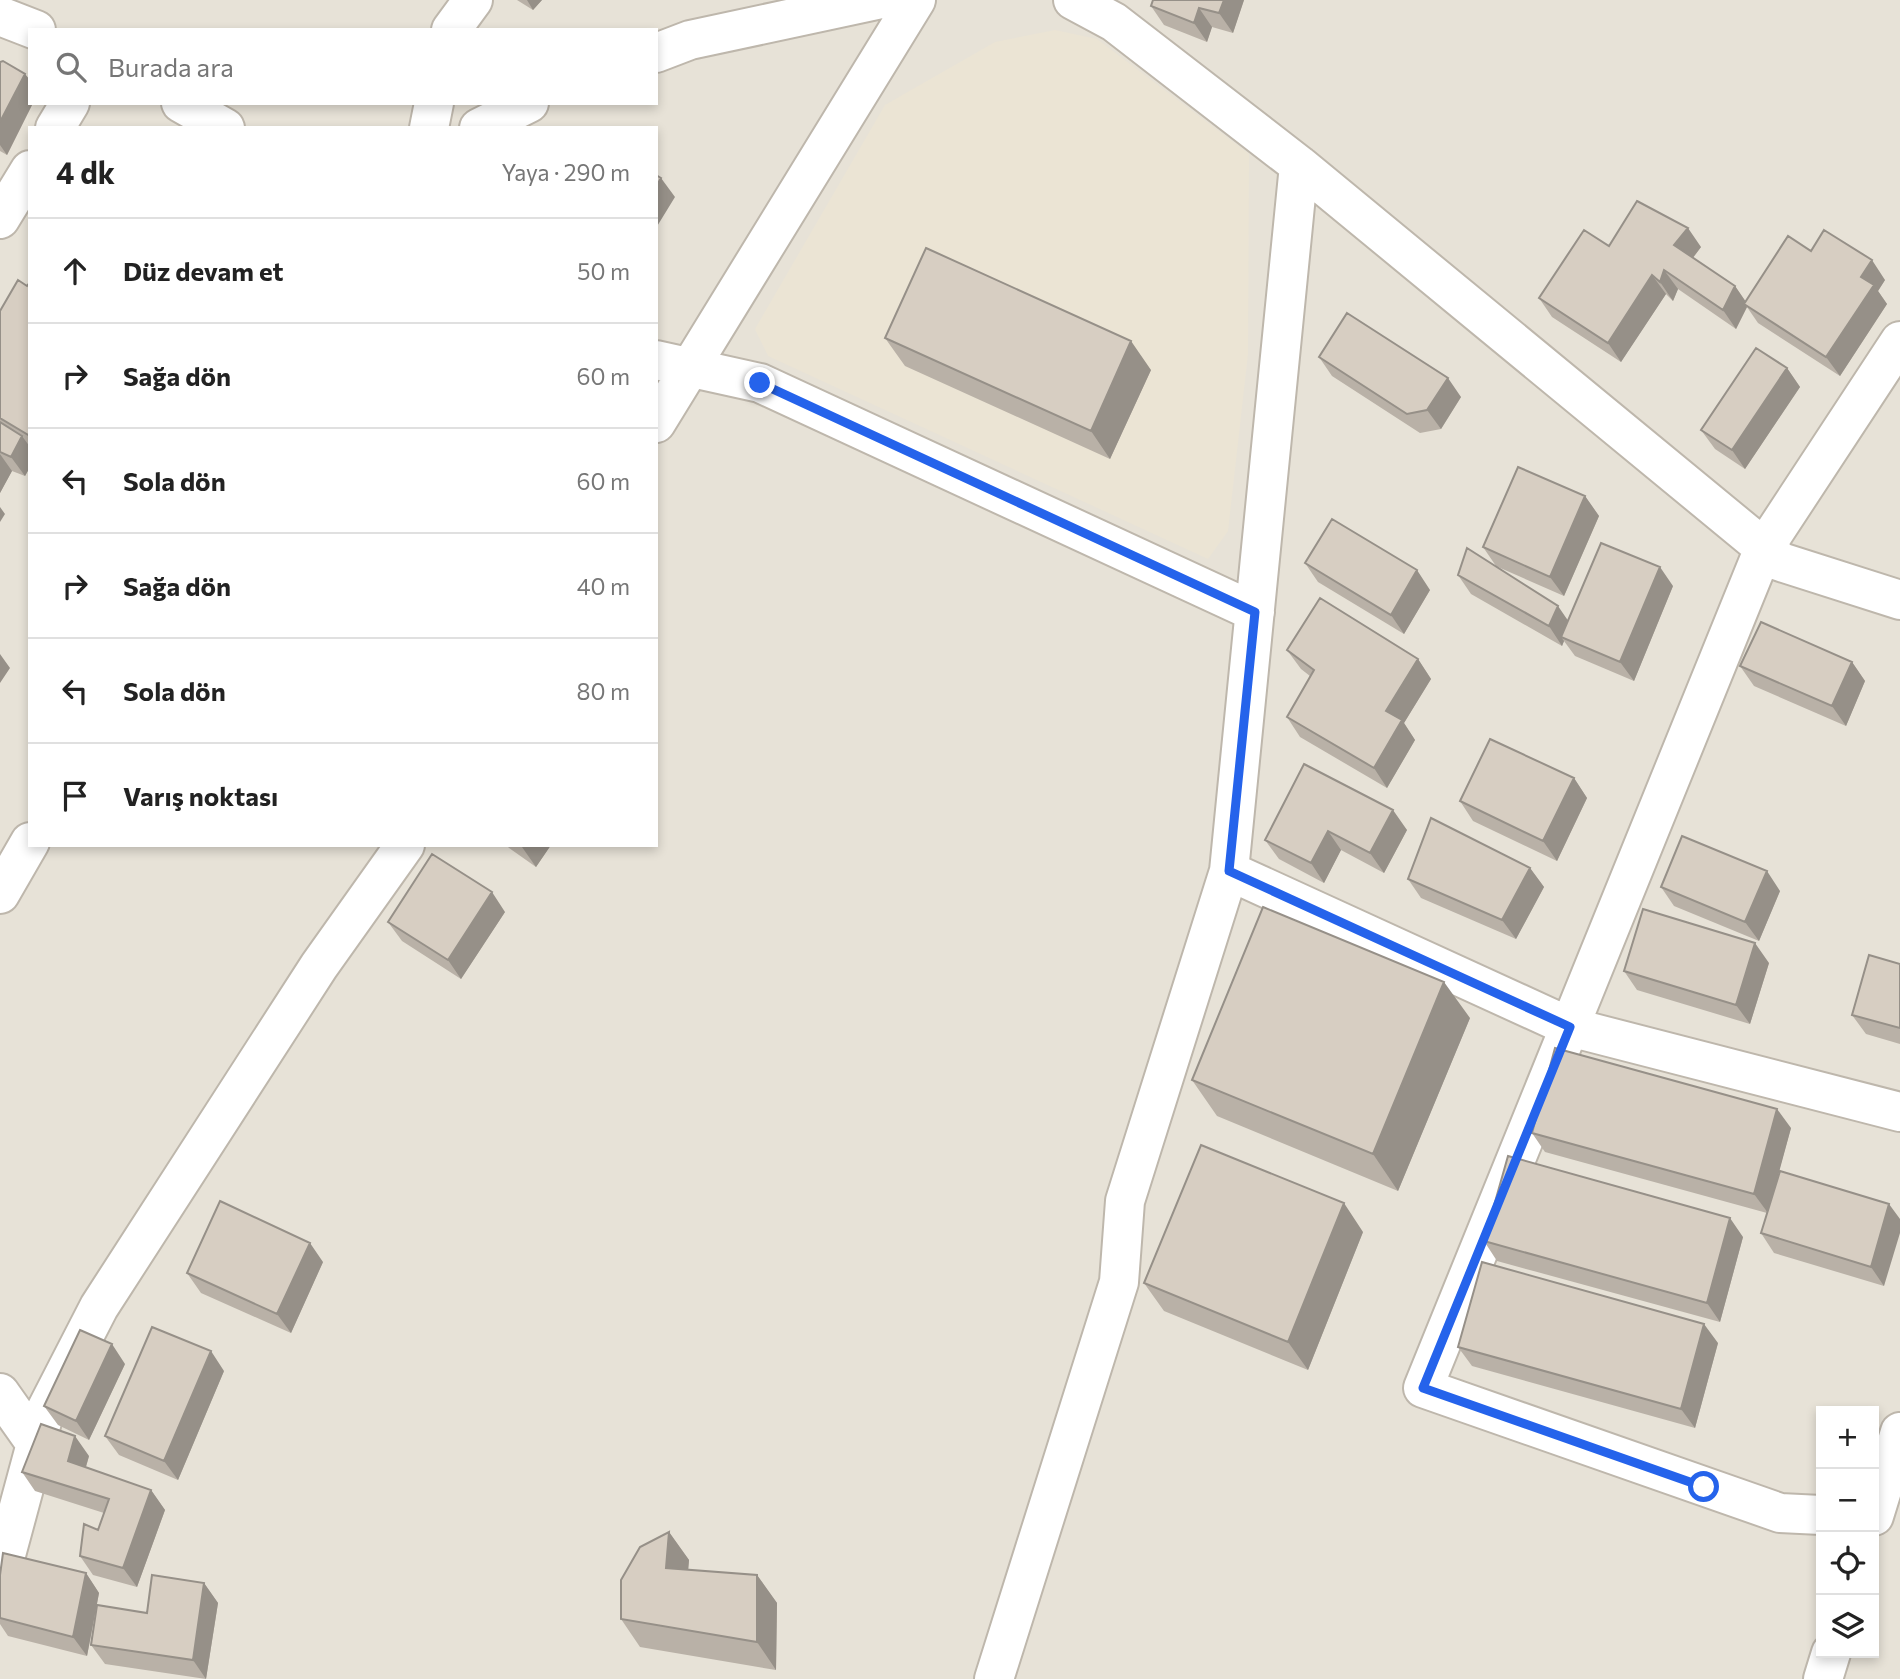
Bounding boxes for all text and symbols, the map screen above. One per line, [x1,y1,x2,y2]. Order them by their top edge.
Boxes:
search box [28,28,658,105]
icon: search [52,48,90,86]
text: Burada ara [108,51,234,82]
text: 4 dk [56,153,115,190]
text: Yaya · 290 m [501,158,630,186]
icon: ahead [56,252,94,290]
text: Düz devam et [123,255,284,286]
text: 50 m [577,257,630,285]
icon: right [56,357,94,395]
text: Sağa dön [123,360,231,391]
text: 60 m [577,362,630,390]
route end [744,367,775,398]
icon: left [56,462,94,500]
text: Sola dön [123,465,226,496]
text: 60 m [577,467,630,495]
icon: right [56,567,94,605]
text: Sağa dön [123,570,231,601]
text: 40 m [577,572,630,600]
icon: left [56,672,94,710]
text: Sola dön [123,675,226,706]
text: 80 m [577,677,630,705]
icon: arrive [56,777,94,815]
text: Varış noktası [123,780,278,811]
map controls [1816,1406,1879,1658]
button: + [1816,1406,1879,1469]
button: − [1816,1469,1879,1532]
route start [1688,1471,1719,1502]
button: locate [1816,1532,1879,1595]
button: layers [1816,1595,1879,1658]

